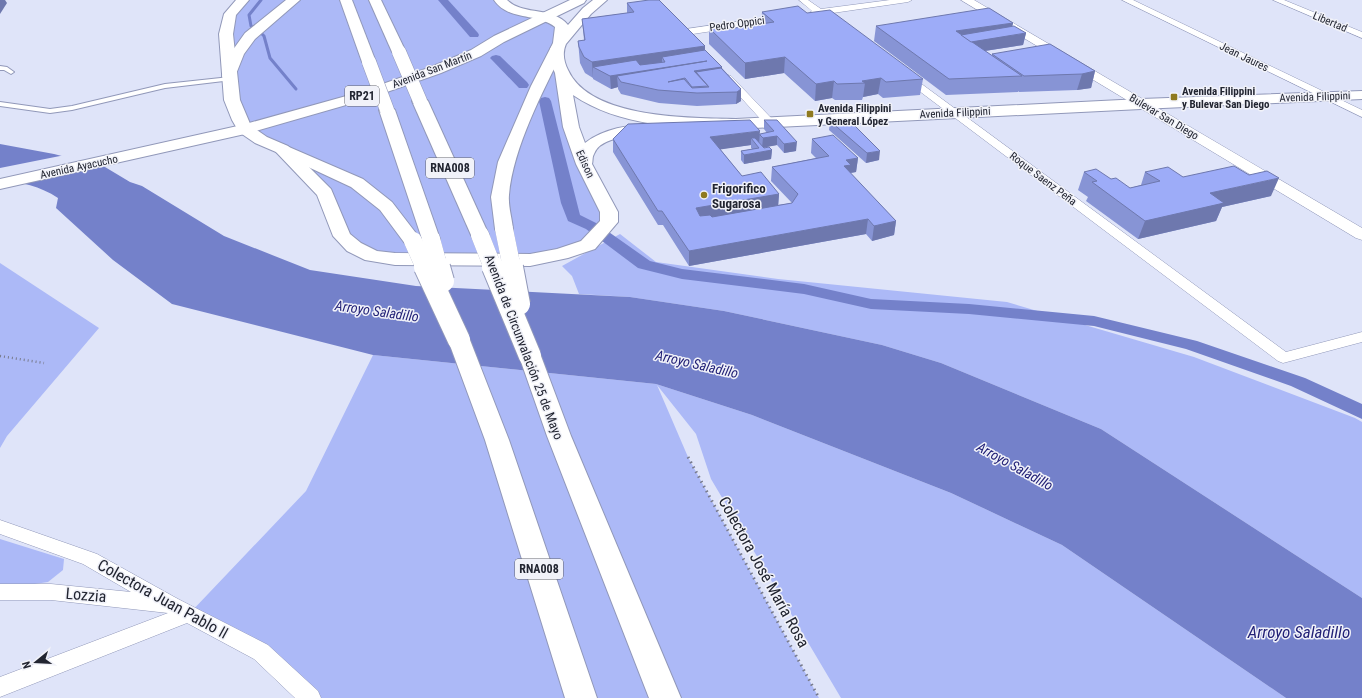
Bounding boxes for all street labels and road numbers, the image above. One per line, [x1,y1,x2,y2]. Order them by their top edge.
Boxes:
street label: Libertad [1311,9,1349,35]
street label: Pedro Oppici [709,14,765,34]
street label: Jean Jaures [1217,40,1271,74]
street label: Avenida San Martín [390,49,474,91]
road number: RP21 [345,86,379,106]
street label: Avenida Filippini [1279,89,1351,105]
street label: Bulevar San Diego [1127,91,1201,143]
street label: Avenida Filippini [919,105,991,121]
street label: Edison [573,148,597,180]
street label: Roque Saenz Peña [1007,150,1079,208]
street label: Avenida Ayacucho [39,152,120,182]
road number: RNA008 [426,158,474,178]
street label: Avenida de Circunvalación 25 de Mayo [482,252,566,442]
street label: Colectora José María Rosa [715,493,813,651]
street label: Colectora Juan Pablo II [94,555,232,643]
road number: RNA008 [515,559,563,579]
street label: Lozzia [65,584,107,606]

